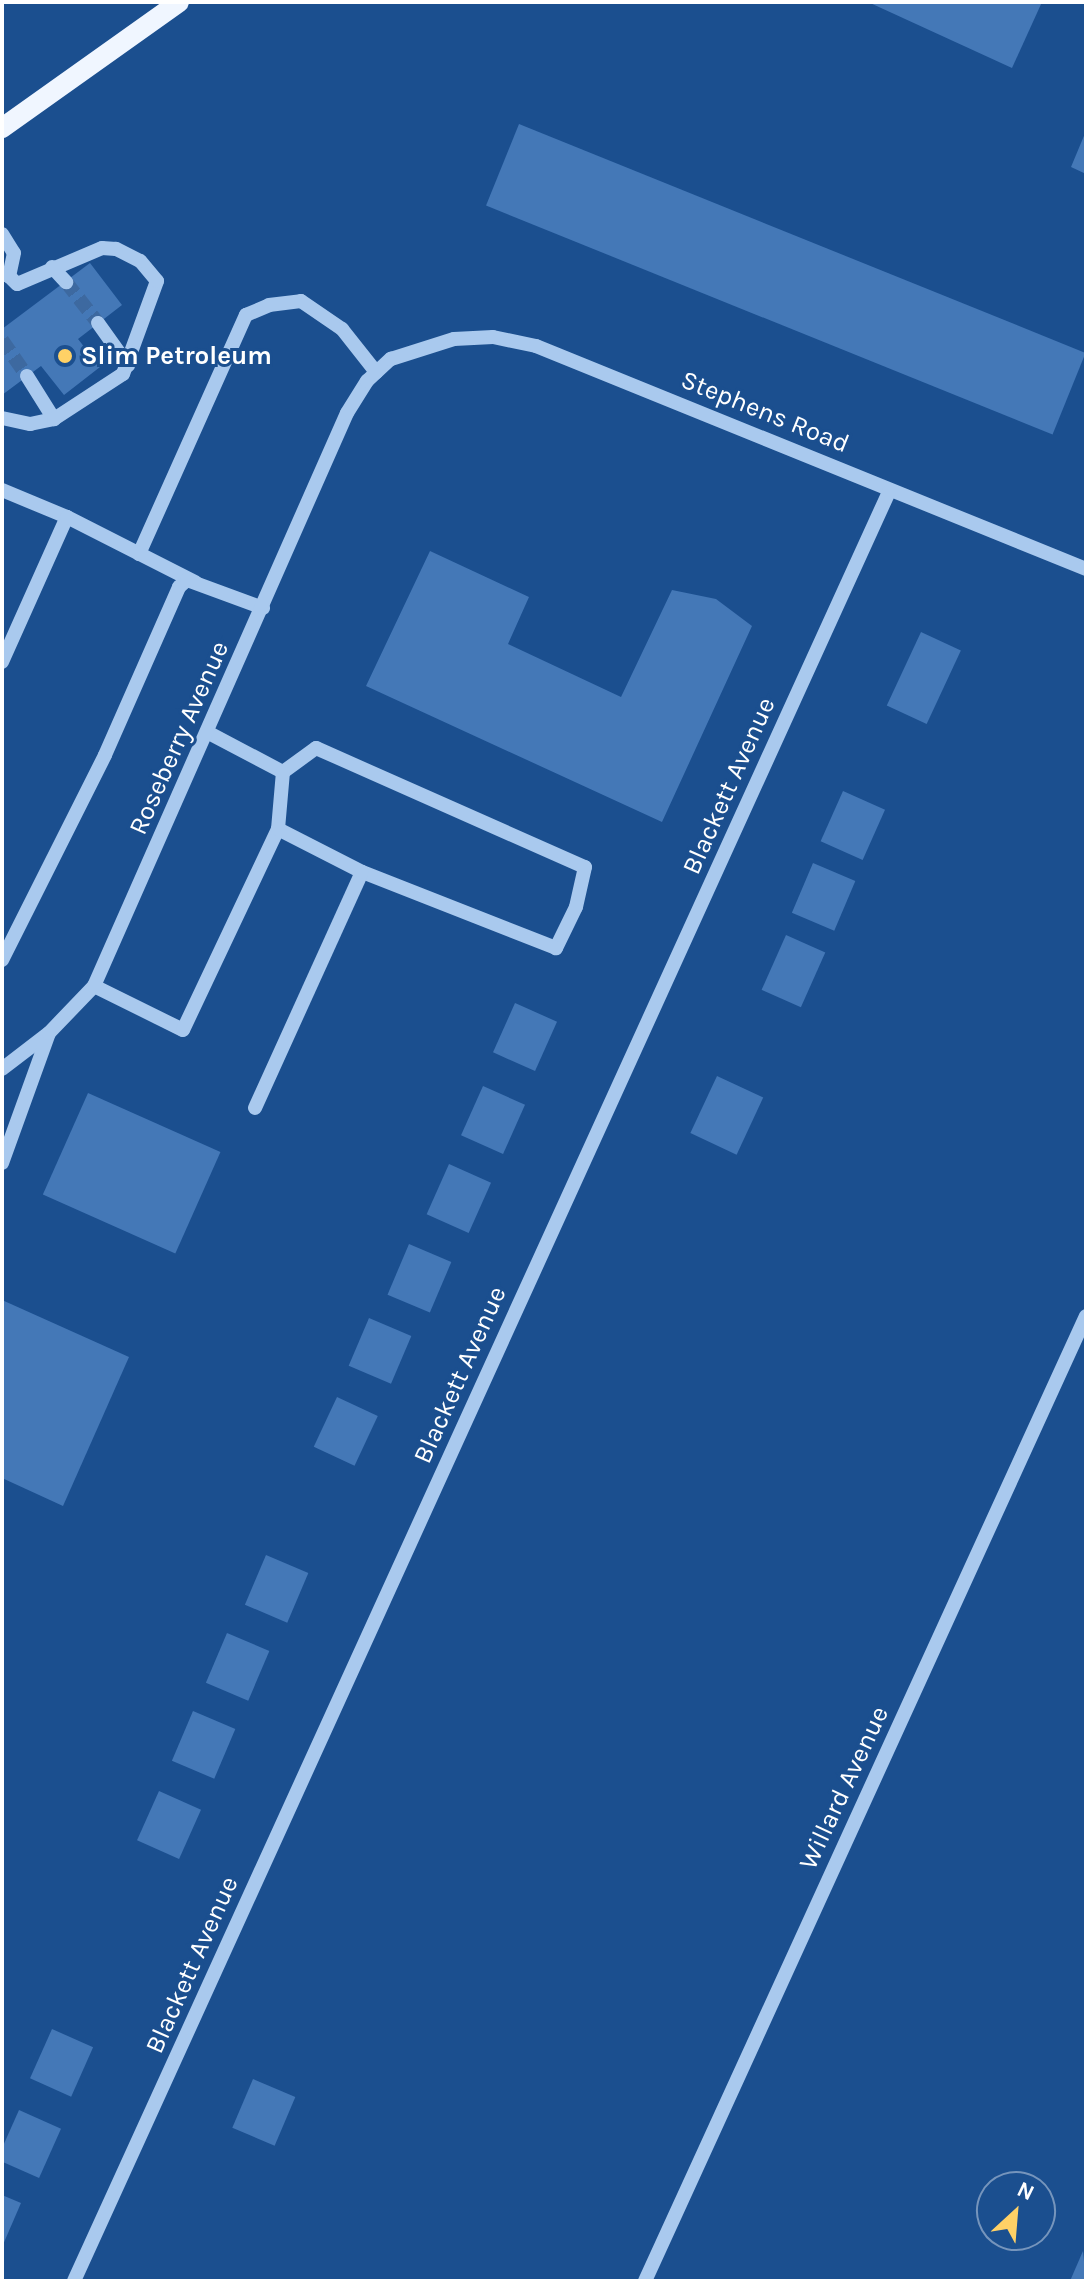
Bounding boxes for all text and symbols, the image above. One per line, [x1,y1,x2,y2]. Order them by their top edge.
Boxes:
place label: Slim Petroleum [81,340,272,372]
marker: Slim Petroleum [56,347,74,365]
street label: Stephens Road [676,364,854,460]
street label: Roseberry Avenue [122,636,236,840]
street label: Blackett Avenue [676,693,782,879]
street label: Blackett Avenue [407,1282,513,1468]
street label: Willard Avenue [793,1701,895,1875]
street label: Blackett Avenue [139,1872,245,2058]
north arrow [976,2171,1056,2251]
text: N [1013,2176,1038,2206]

